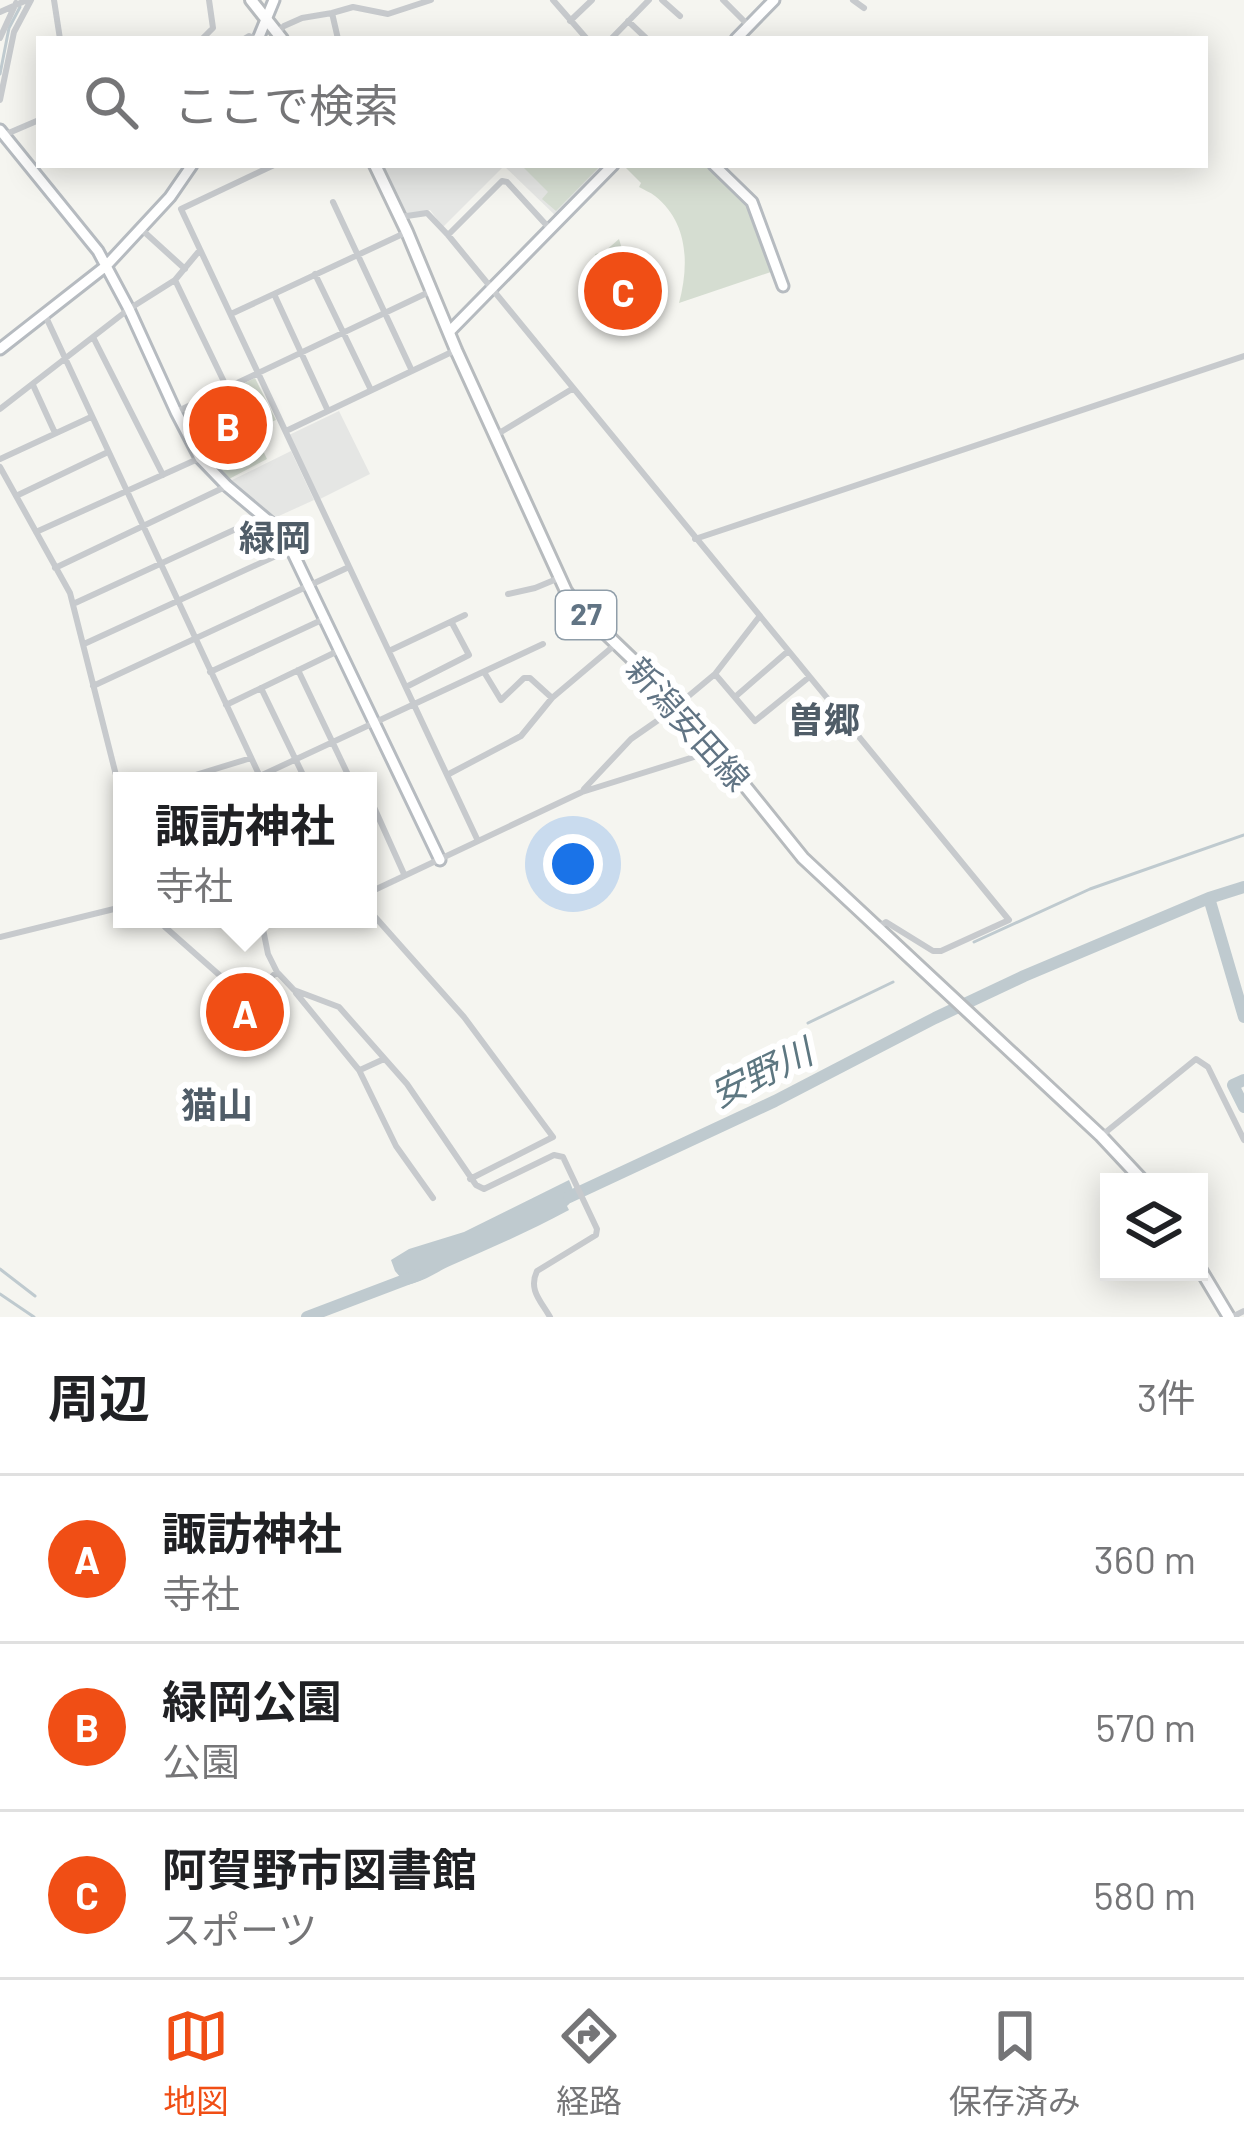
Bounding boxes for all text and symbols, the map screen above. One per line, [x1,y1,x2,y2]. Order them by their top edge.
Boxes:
search box [36,36,1208,168]
icon: search [78,69,144,135]
text: ここで検索 [174,77,399,131]
pin: C [584,246,662,336]
pin: B [189,380,267,470]
district label: 緑岡 [239,515,311,558]
road number: 27 [556,591,616,639]
street label: 新潟安田線 [619,649,759,798]
district label: 曽郷 [788,697,860,740]
popup [113,772,377,928]
text: 諏訪神社 [155,797,335,851]
your location [543,834,603,894]
text: 寺社 [155,861,233,908]
pin: A [206,967,284,1057]
water label: 安野川 [702,1027,822,1115]
district label: 猫山 [181,1082,253,1125]
map controls [1100,1173,1208,1281]
button: layers [1100,1173,1208,1281]
text: 周辺 [48,1366,150,1427]
text: 3件 [1137,1373,1196,1420]
text: 諏訪神社 [162,1505,342,1559]
text: A [74,1535,100,1582]
text: 360 m [1094,1535,1196,1582]
text: 寺社 [162,1569,240,1616]
text: 緑岡公園 [162,1673,342,1727]
text: B [75,1703,99,1750]
text: 570 m [1095,1703,1196,1750]
text: 公園 [162,1737,240,1784]
text: 阿賀野市図書館 [162,1841,477,1895]
text: C [75,1871,99,1918]
text: 580 m [1094,1871,1196,1918]
text: スポーツ [162,1905,317,1952]
tab: 地図 [163,2003,229,2123]
tab: 経路 [556,2003,622,2123]
tab: 保存済み [949,2003,1081,2123]

